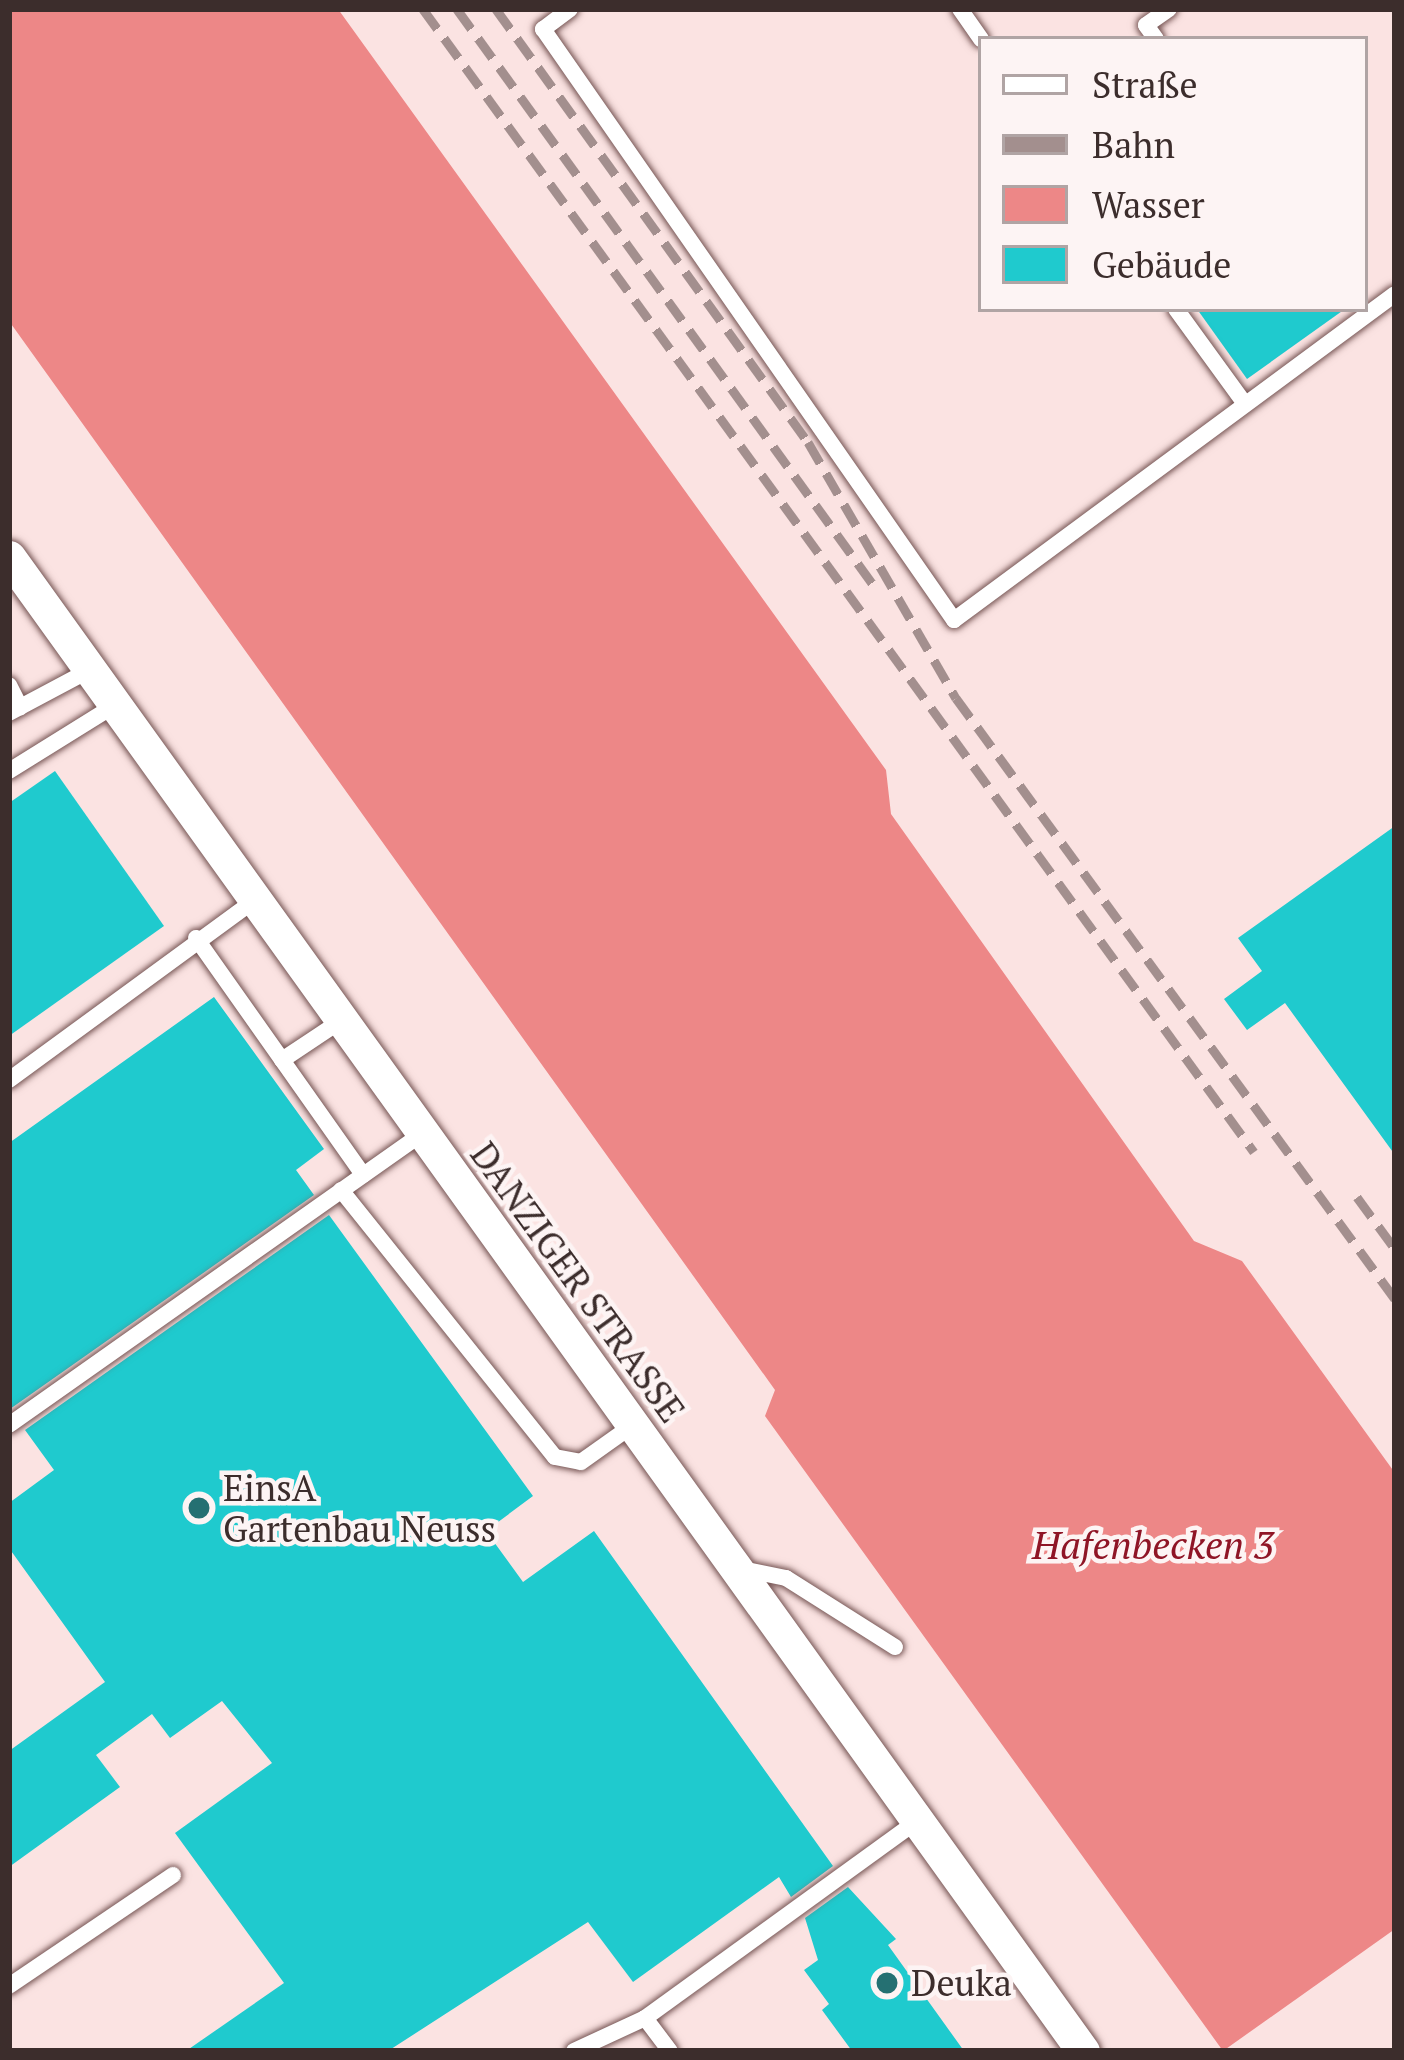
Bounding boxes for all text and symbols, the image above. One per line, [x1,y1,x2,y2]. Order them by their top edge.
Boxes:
legend [978,36,1368,312]
text: Straße [1092,61,1198,108]
text: Bahn [1092,121,1175,168]
text: Wasser [1092,181,1205,228]
text: Gebäude [1092,241,1231,288]
street label: DANZIGER STRASSE [462,1134,694,1430]
place label: EinsA Gartenbau Neuss [223,1465,496,1550]
marker: EinsA Gartenbau Neuss [186,1495,212,1521]
water label: Hafenbecken 3 [1032,1521,1274,1567]
place label: Deuka [911,1961,1012,2005]
marker: Deuka [874,1970,900,1996]

